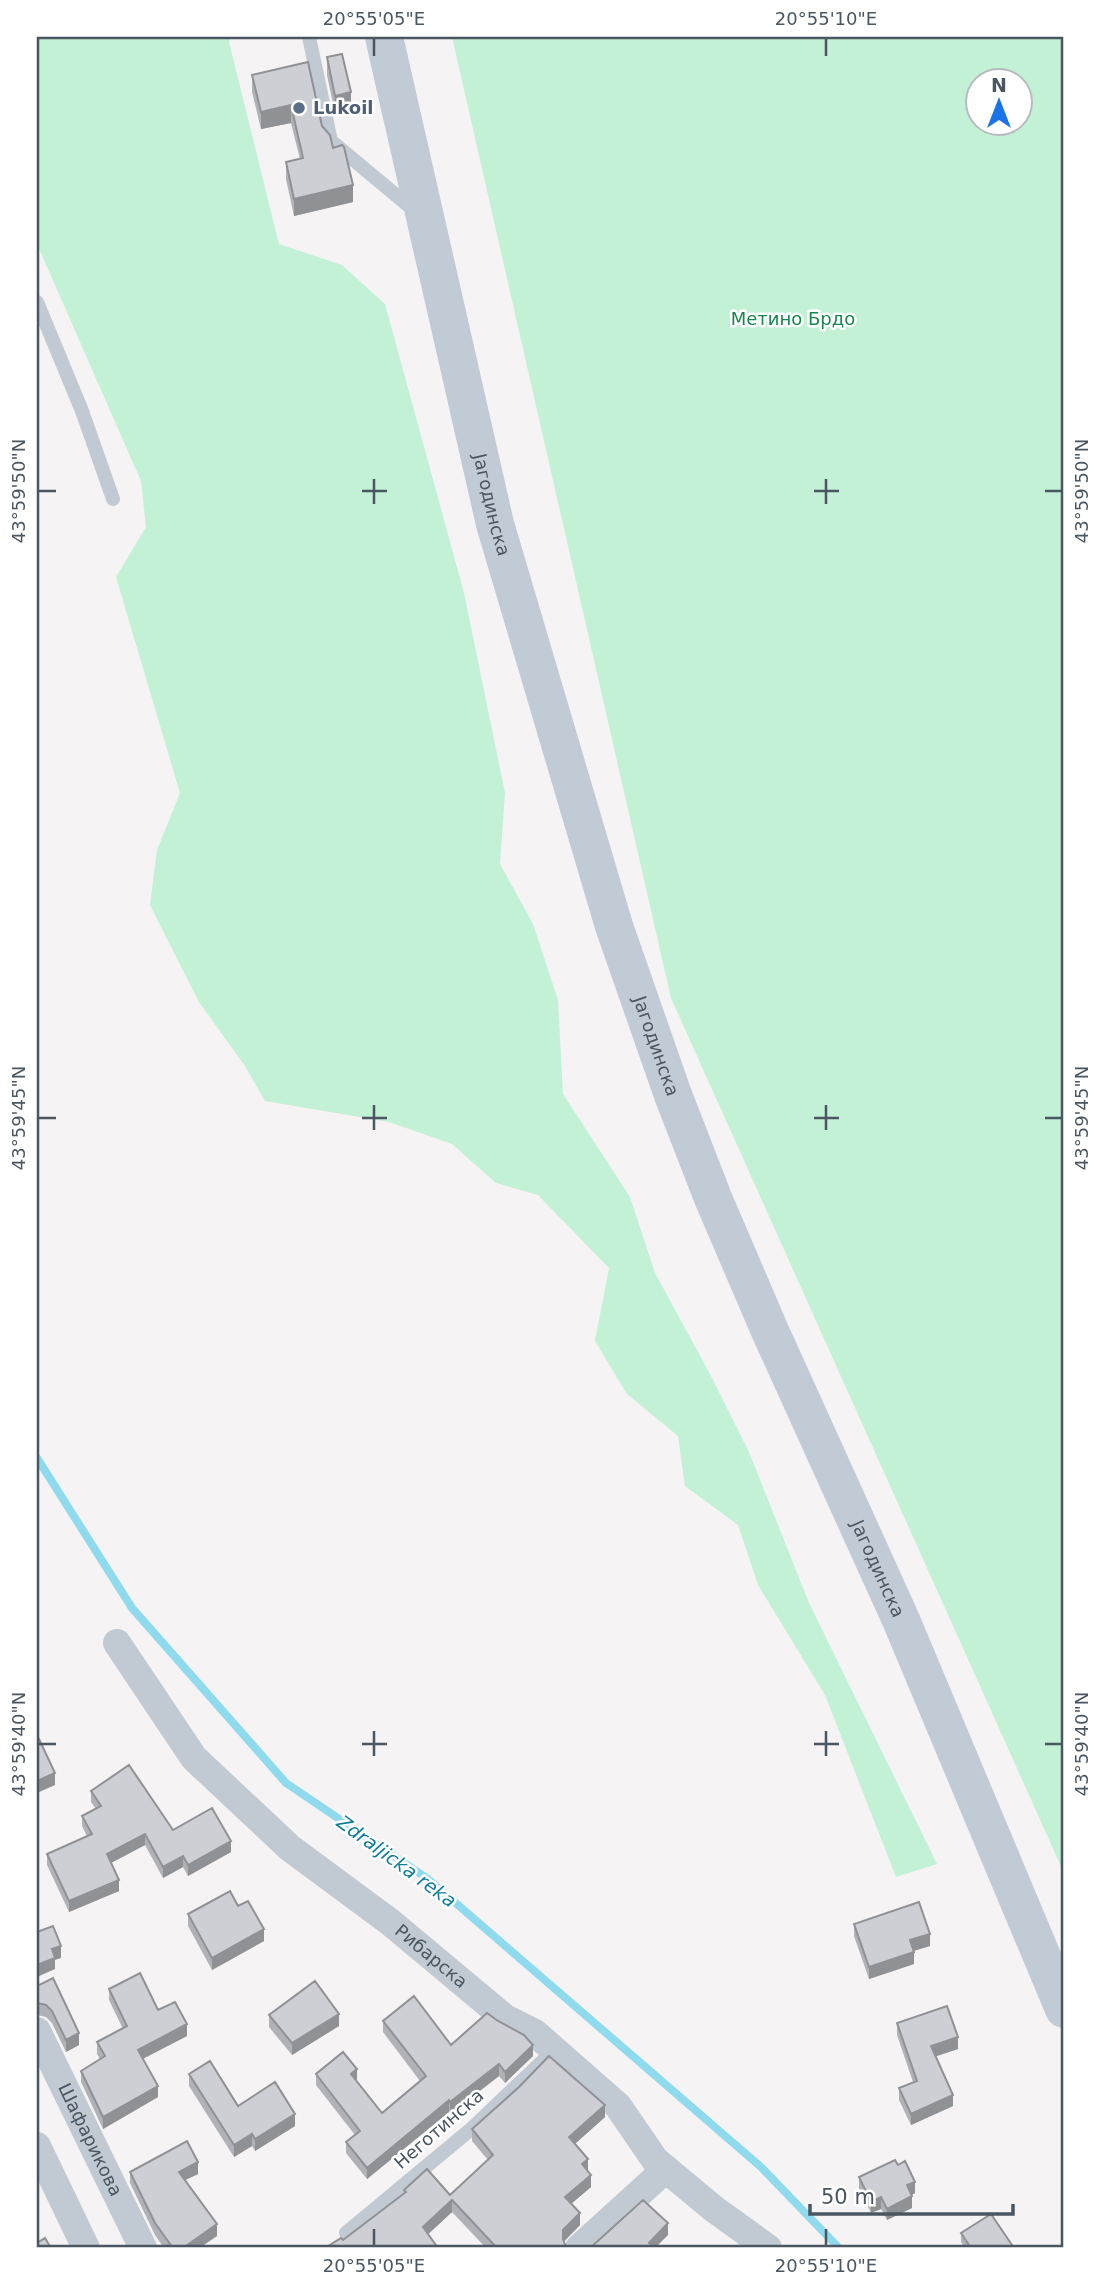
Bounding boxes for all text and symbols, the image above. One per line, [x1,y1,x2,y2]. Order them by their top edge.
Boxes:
text: 20°55'05"E [323,8,425,29]
text: 20°55'10"E [775,8,877,29]
north arrow [964,66,1034,136]
text: N [991,74,1007,96]
place label: Lukoil [313,97,373,118]
marker: Lukoil [291,100,307,116]
park label: Метино Брдо [731,308,855,329]
text: 43°59'50"N [8,439,29,543]
text: 43°59'50"N [1071,439,1092,543]
street label: Јагодинска [469,451,515,558]
street label: Јагодинска [629,992,684,1099]
text: 43°59'45"N [8,1066,29,1170]
text: 43°59'45"N [1071,1066,1092,1170]
street label: Јагодинска [847,1516,909,1621]
text: 43°59'40"N [8,1692,29,1796]
text: 43°59'40"N [1071,1692,1092,1796]
water label: Zdraljicka reka [332,1810,461,1912]
street label: Рибарска [391,1920,472,1992]
street label: Шафарикова [54,2079,127,2200]
street label: Неготинска [390,2084,487,2173]
scale bar [810,2173,1014,2217]
text: 50 m [821,2185,875,2209]
text: 20°55'05"E [323,2255,425,2276]
text: 20°55'10"E [775,2255,877,2276]

